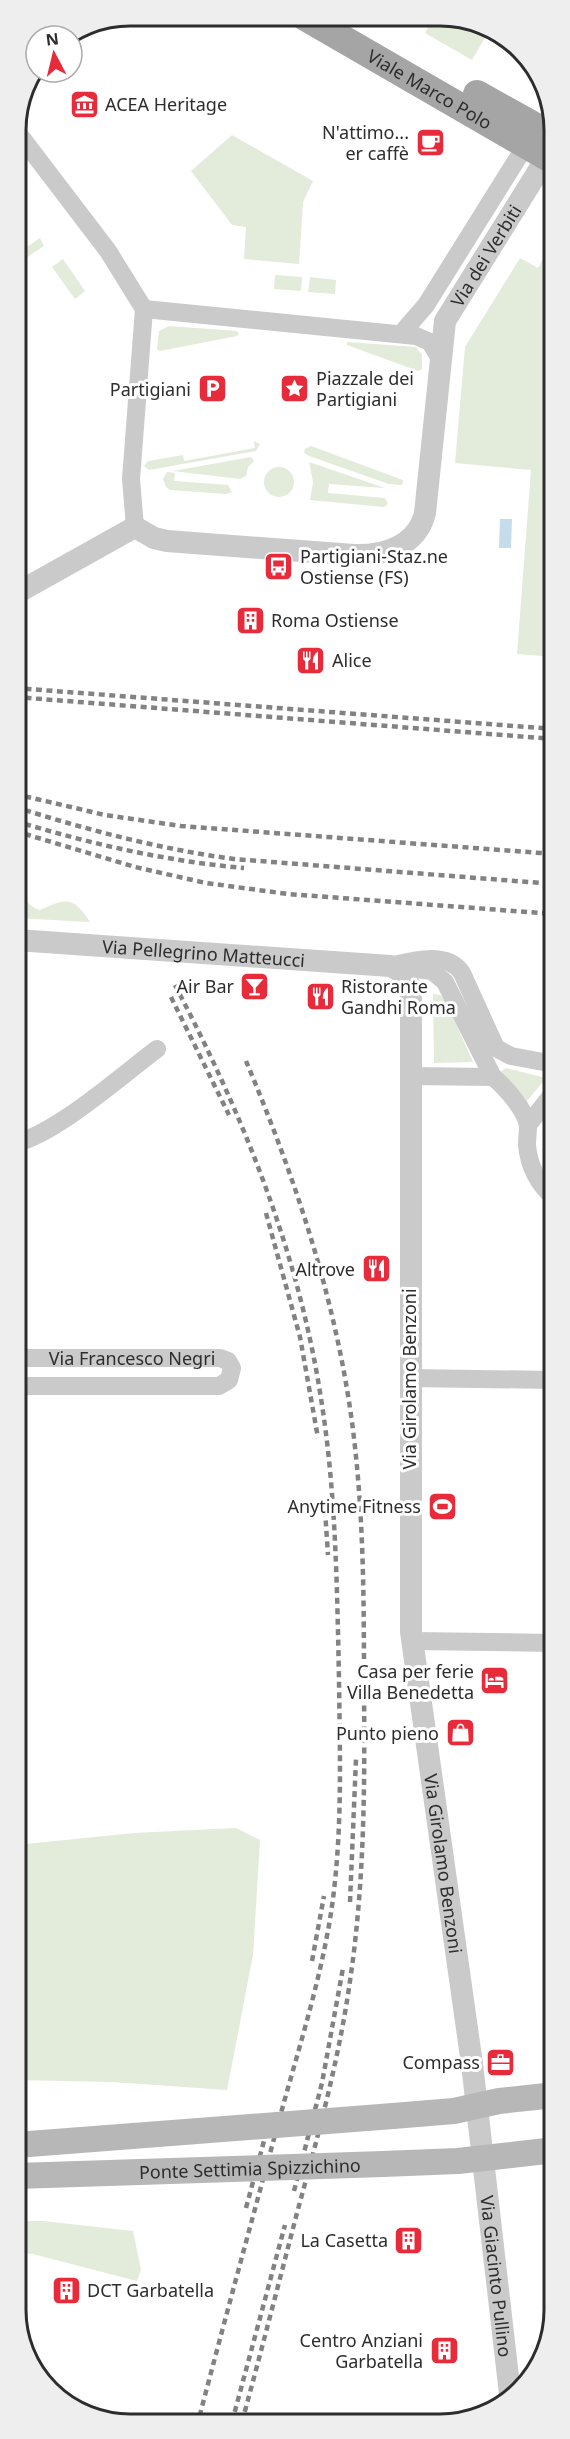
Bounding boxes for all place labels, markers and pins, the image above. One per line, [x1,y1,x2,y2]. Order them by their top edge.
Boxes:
museum icon: ACEA Heritage [68,88,100,120]
place label: ACEA Heritage [105,92,227,116]
place label: N'attimo... er caffè [322,120,409,165]
cafe icon: N'attimo... er caffè [414,126,446,158]
place label: Piazzale dei Partigiani [316,366,414,411]
place icon: Piazzale dei Partigiani [279,372,311,404]
parking icon: Partigiani [196,373,228,405]
place label: Partigiani [110,377,191,401]
place label: Partigiani-Staz.ne Ostiense (FS) [300,544,448,589]
bus stop icon: Partigiani-Staz.ne Ostiense (FS) [263,550,295,582]
building icon: Roma Ostiense [234,604,266,636]
place label: Roma Ostiense [271,608,399,632]
restaurant icon: Alice [295,644,327,676]
place label: Alice [332,648,372,672]
bar icon: Air Bar [239,970,271,1002]
place label: Air Bar [177,974,235,998]
place label: Ristorante Gandhi Roma [341,974,456,1019]
restaurant icon: Ristorante Gandhi Roma [304,980,336,1012]
restaurant icon: Altrove [360,1253,392,1285]
place label: Altrove [295,1257,355,1281]
sports icon: Anytime Fitness [426,1490,458,1522]
place label: Anytime Fitness [287,1494,421,1518]
place label: Casa per ferie Villa Benedetta [347,1659,474,1704]
hotel icon: Casa per ferie Villa Benedetta [479,1665,511,1697]
shop icon: Punto pieno [444,1717,476,1749]
place label: Punto pieno [336,1721,439,1745]
office icon: Compass [485,2046,517,2078]
place label: Compass [402,2050,480,2074]
building icon: La Casetta [393,2224,425,2256]
place label: La Casetta [300,2228,388,2252]
building icon: DCT Garbatella [50,2274,82,2306]
place label: DCT Garbatella [87,2278,214,2302]
place label: Centro Anziani Garbatella [300,2328,423,2373]
building icon: Centro Anziani Garbatella [428,2334,460,2366]

